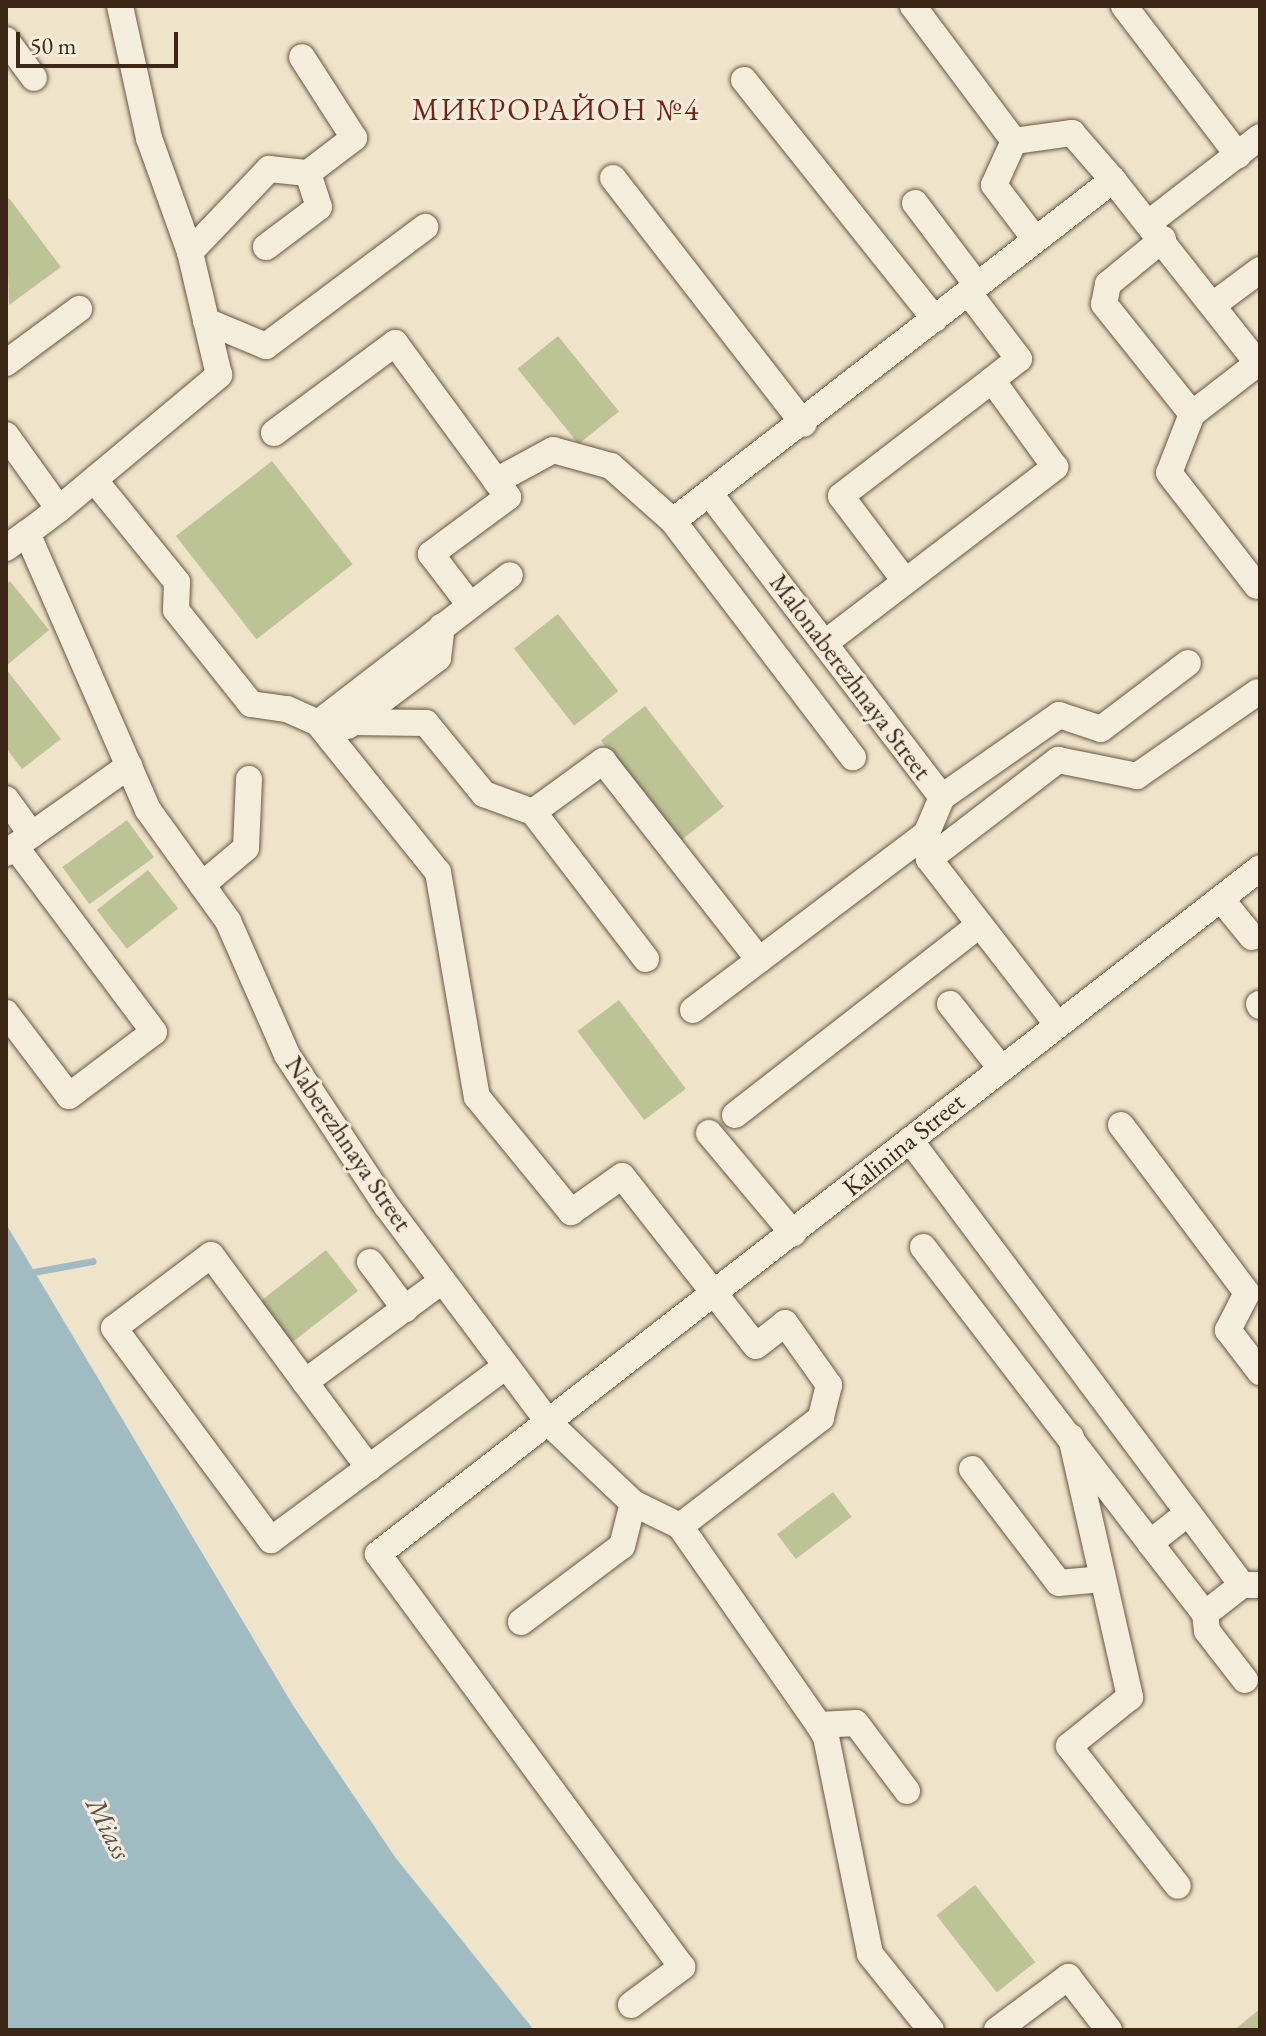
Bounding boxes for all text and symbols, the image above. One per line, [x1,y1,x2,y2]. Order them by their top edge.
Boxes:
scale bar [20,16,182,66]
text: 50 m [30,30,77,61]
district label: МИКРОРАЙОН №4 [412,92,700,128]
street label: Malonaberezhnaya Street [762,568,938,786]
street label: Naberezhnaya Street [278,1051,418,1237]
street label: Kalinina Street [837,1087,971,1203]
water label: Miass [79,1791,139,1865]

